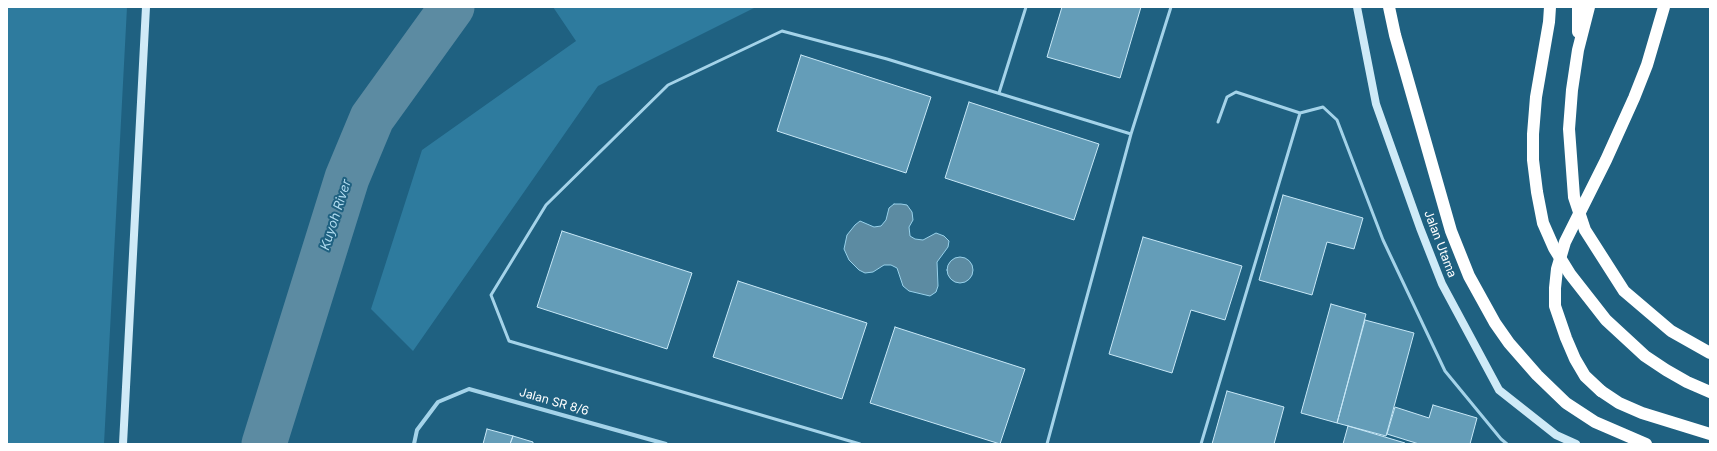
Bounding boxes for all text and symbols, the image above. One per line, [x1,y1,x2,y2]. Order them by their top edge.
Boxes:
water label: Kuyoh River [317,178,355,252]
street label: Jalan Utama [1421,208,1459,280]
street label: Jalan SR 8/6 [518,385,590,419]

